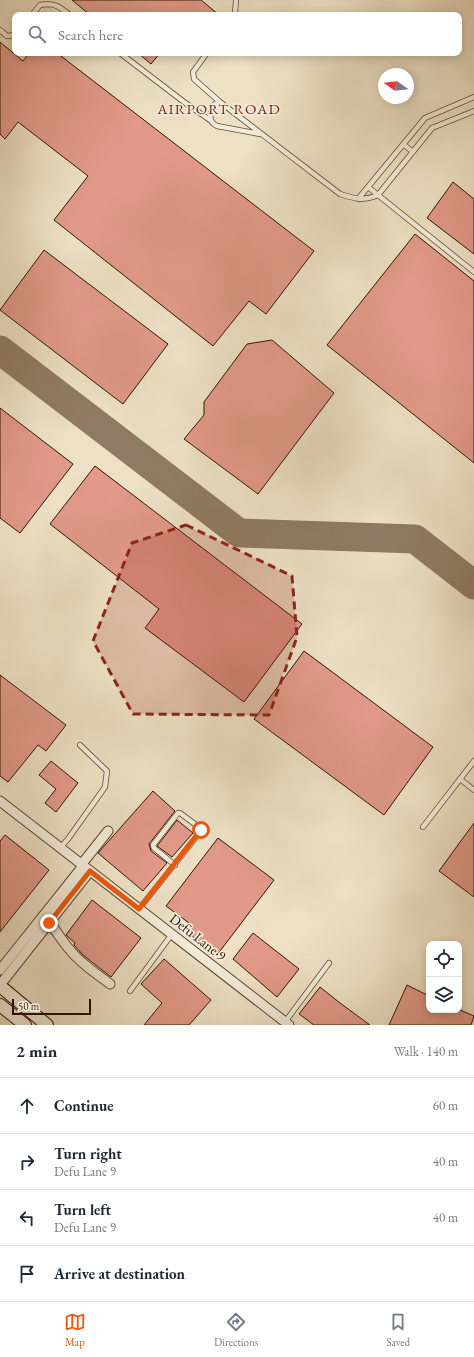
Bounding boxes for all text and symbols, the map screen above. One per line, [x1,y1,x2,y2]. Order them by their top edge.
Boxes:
search box [12,12,462,56]
icon: search [26,23,48,45]
text: Search here [58,25,123,44]
north arrow [378,68,414,104]
district label: AIRPORT ROAD [156,99,281,118]
route start [192,821,210,839]
street label: Defu Lane 9 [166,909,230,965]
route end [40,914,58,932]
map controls [426,941,462,1013]
button: locate [426,941,462,977]
button: layers [426,977,462,1013]
scale bar [12,997,91,1016]
text: 50 m [18,999,39,1013]
text: 2 min [16,1040,57,1062]
text: Walk · 140 m [394,1043,458,1060]
icon: ahead [16,1095,38,1117]
text: Continue [54,1096,114,1115]
text: 60 m [433,1097,458,1114]
text: Turn right [54,1144,122,1163]
icon: right [16,1151,38,1173]
text: 40 m [433,1153,458,1170]
text: Defu Lane 9 [54,1163,116,1180]
text: Turn left [54,1200,111,1219]
icon: left [16,1207,38,1229]
text: 40 m [433,1209,458,1226]
text: Defu Lane 9 [54,1219,116,1236]
icon: arrive [16,1263,38,1285]
text: Arrive at destination [54,1264,185,1283]
tab: Map [64,1311,86,1349]
tab: Directions [214,1311,258,1349]
tab: Saved [386,1311,410,1349]

